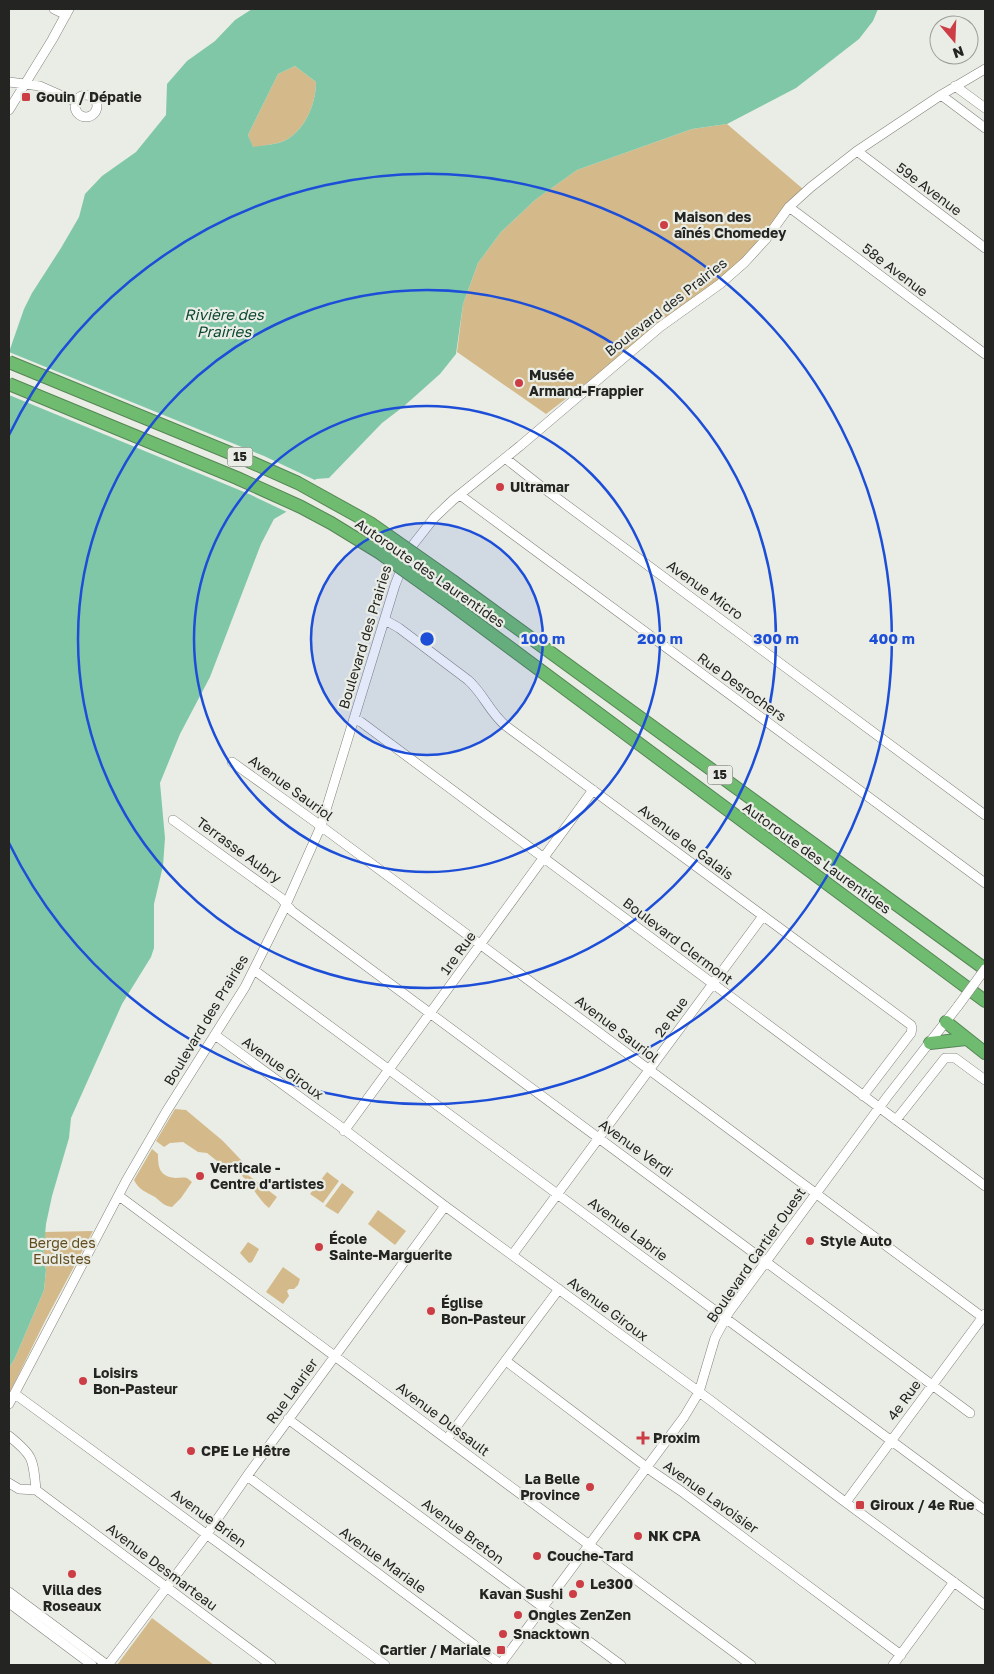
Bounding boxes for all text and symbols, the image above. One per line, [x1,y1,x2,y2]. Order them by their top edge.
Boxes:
north arrow [929,15,979,65]
text: N [951,43,966,63]
place label: Gouin / Dépatie [36,88,142,105]
marker: Gouin / Dépatie [20,91,32,103]
street label: 59e Avenue [893,158,965,219]
place label: Maison des aînés Chomedey [674,208,787,241]
marker: Maison des aînés Chomedey [658,219,670,231]
street label: 58e Avenue [859,239,931,300]
street label: Boulevard des Prairies [601,254,730,359]
water label: Rivière des Prairies [184,305,265,340]
place label: Musée Armand-Frappier [529,366,644,399]
marker: Musée Armand-Frappier [513,377,525,389]
road number: 15 [228,448,252,467]
place label: Ultramar [510,478,570,495]
marker: Ultramar [494,481,506,493]
street label: Autoroute des Laurentides [352,514,508,631]
street label: Avenue Micro [664,556,747,623]
street label: Boulevard des Prairies [335,563,395,711]
text: 100 m [521,629,565,647]
text: 200 m [637,629,683,647]
text: 300 m [753,629,799,647]
text: 400 m [869,629,915,647]
centre of rings [418,630,436,648]
street label: Rue Desrochers [695,649,790,725]
street label: Avenue Sauriol [246,751,337,824]
road number: 15 [708,766,732,784]
street label: Autoroute des Laurentides [740,798,895,917]
street label: Avenue de Galais [635,800,737,883]
street label: Terrasse Aubry [194,813,285,886]
street label: Boulevard Clermont [620,894,737,988]
street label: 1re Rue [436,928,479,978]
street label: Boulevard des Prairies [160,951,251,1088]
street label: Avenue Sauriol [572,992,662,1066]
street label: 2e Rue [650,993,691,1040]
street label: Avenue Giroux [239,1032,328,1103]
street label: Avenue Verdi [596,1115,677,1180]
place label: Verticale - Centre d'artistes [210,1159,324,1192]
marker: Verticale - Centre d'artistes [194,1170,206,1182]
street label: Boulevard Cartier Ouest [703,1184,809,1325]
street label: Avenue Labrie [585,1193,671,1264]
place label: École Sainte-Marguerite [329,1230,452,1263]
place label: Style Auto [820,1232,892,1249]
park label: Berge des Eudistes [28,1234,96,1267]
marker: Style Auto [804,1235,816,1247]
marker: École Sainte-Marguerite [313,1241,325,1253]
street label: Avenue Giroux [565,1273,652,1345]
place label: Église Bon-Pasteur [441,1294,526,1327]
marker: Église Bon-Pasteur [425,1305,437,1317]
street label: Rue Laurier [262,1354,321,1427]
place label: Loisirs Bon-Pasteur [93,1364,178,1397]
marker: Loisirs Bon-Pasteur [77,1375,89,1387]
street label: 4e Rue [883,1376,924,1423]
street label: Avenue Dussault [393,1378,493,1459]
place label: Proxim [653,1429,700,1446]
marker: Proxim [637,1432,649,1444]
place label: CPE Le Hêtre [201,1442,290,1459]
marker: CPE Le Hêtre [185,1445,197,1457]
street label: Avenue Lavoisier [661,1456,762,1537]
place label: La Belle Province [520,1470,580,1503]
marker: La Belle Province [584,1481,596,1493]
street label: Avenue Brien [169,1485,250,1550]
street label: Avenue Breton [419,1494,508,1567]
place label: Giroux / 4e Rue [870,1496,975,1513]
marker: Giroux / 4e Rue [854,1499,866,1511]
street label: Avenue Desmarteau [104,1519,221,1614]
street label: Avenue Mariale [337,1523,430,1597]
place label: NK CPA [648,1527,701,1544]
marker: NK CPA [632,1530,644,1542]
place label: Couche-Tard [547,1547,633,1564]
marker: Couche-Tard [531,1550,543,1562]
marker: Villa des Roseaux [66,1568,78,1580]
place label: Le300 [590,1575,633,1592]
marker: Le300 [574,1578,586,1590]
place label: Villa des Roseaux [42,1581,102,1614]
place label: Kavan Sushi [479,1585,563,1602]
marker: Kavan Sushi [567,1588,579,1600]
place label: Ongles ZenZen [528,1606,631,1623]
marker: Ongles ZenZen [512,1609,524,1621]
place label: Snacktown [513,1625,589,1642]
marker: Snacktown [497,1628,509,1640]
place label: Cartier / Mariale [379,1641,491,1658]
marker: Cartier / Mariale [495,1644,507,1656]

